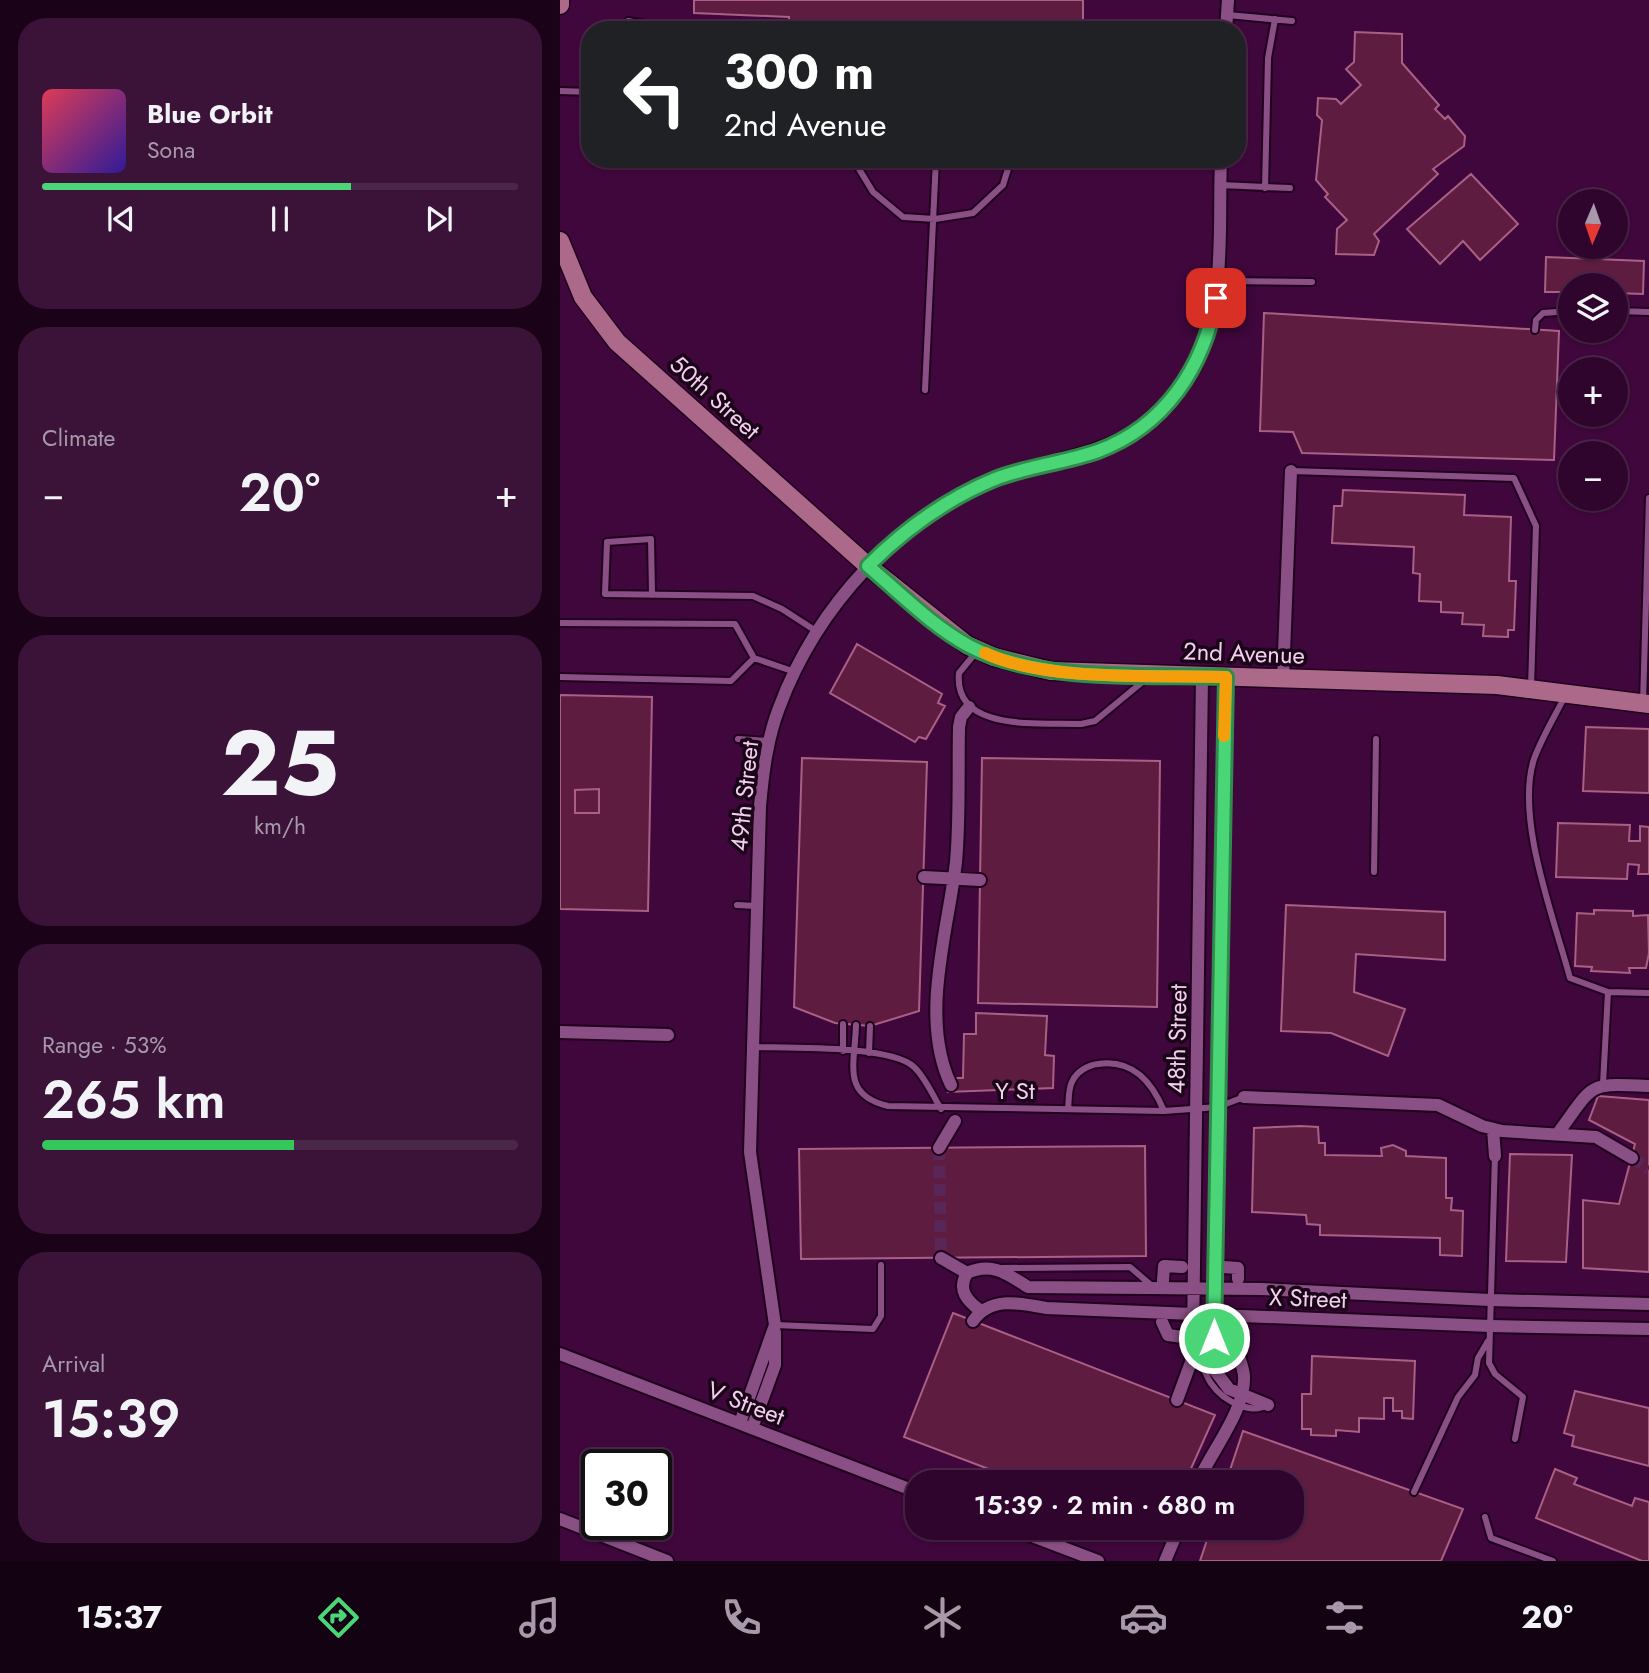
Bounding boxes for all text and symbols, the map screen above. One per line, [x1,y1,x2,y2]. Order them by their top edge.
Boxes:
text: 300 m [724,37,874,107]
icon: left [609,49,700,140]
text: Blue Orbit [147,95,272,133]
text: 2nd Avenue [724,102,887,148]
text: Sona [147,133,195,167]
north arrow [1558,189,1628,259]
map controls [1558,189,1628,511]
icon: previous [102,200,140,238]
icon: pause [261,200,299,238]
icon: next [420,200,458,238]
pin [1186,268,1246,328]
button: layers [1558,273,1628,343]
icon: arrive [1197,279,1235,317]
street label: 50th Street [662,347,768,447]
button: + [1558,357,1628,427]
text: Climate [42,421,115,455]
button: − [1558,441,1628,511]
text: 20° [239,455,320,531]
text: − [42,466,64,521]
text: + [495,466,518,521]
street label: 2nd Avenue [1182,633,1306,673]
text: 25 [221,698,339,829]
street label: 49th Street [721,739,767,853]
text: km/h [254,809,306,843]
street label: 48th Street [1159,984,1195,1094]
text: Range · 53% [42,1028,166,1062]
text: 265 km [42,1062,226,1138]
street label: Y St [995,1073,1035,1108]
street label: X Street [1269,1279,1348,1317]
position arrow [1177,1301,1251,1375]
text: Arrival [42,1347,105,1381]
street label: V Street [702,1372,790,1434]
text: 15:39 [42,1381,180,1457]
speed limit sign: 30 [581,1449,672,1540]
text: 15:39 · 2 min · 680 m [974,1486,1235,1524]
icon: directions [314,1593,363,1642]
icon: music [515,1593,564,1642]
icon: phone [717,1593,766,1642]
icon: climate [918,1593,967,1642]
icon: car [1119,1593,1168,1642]
icon: filters [1320,1593,1369,1642]
text: 15:37 [76,1594,162,1640]
text: 20° [1521,1594,1573,1640]

